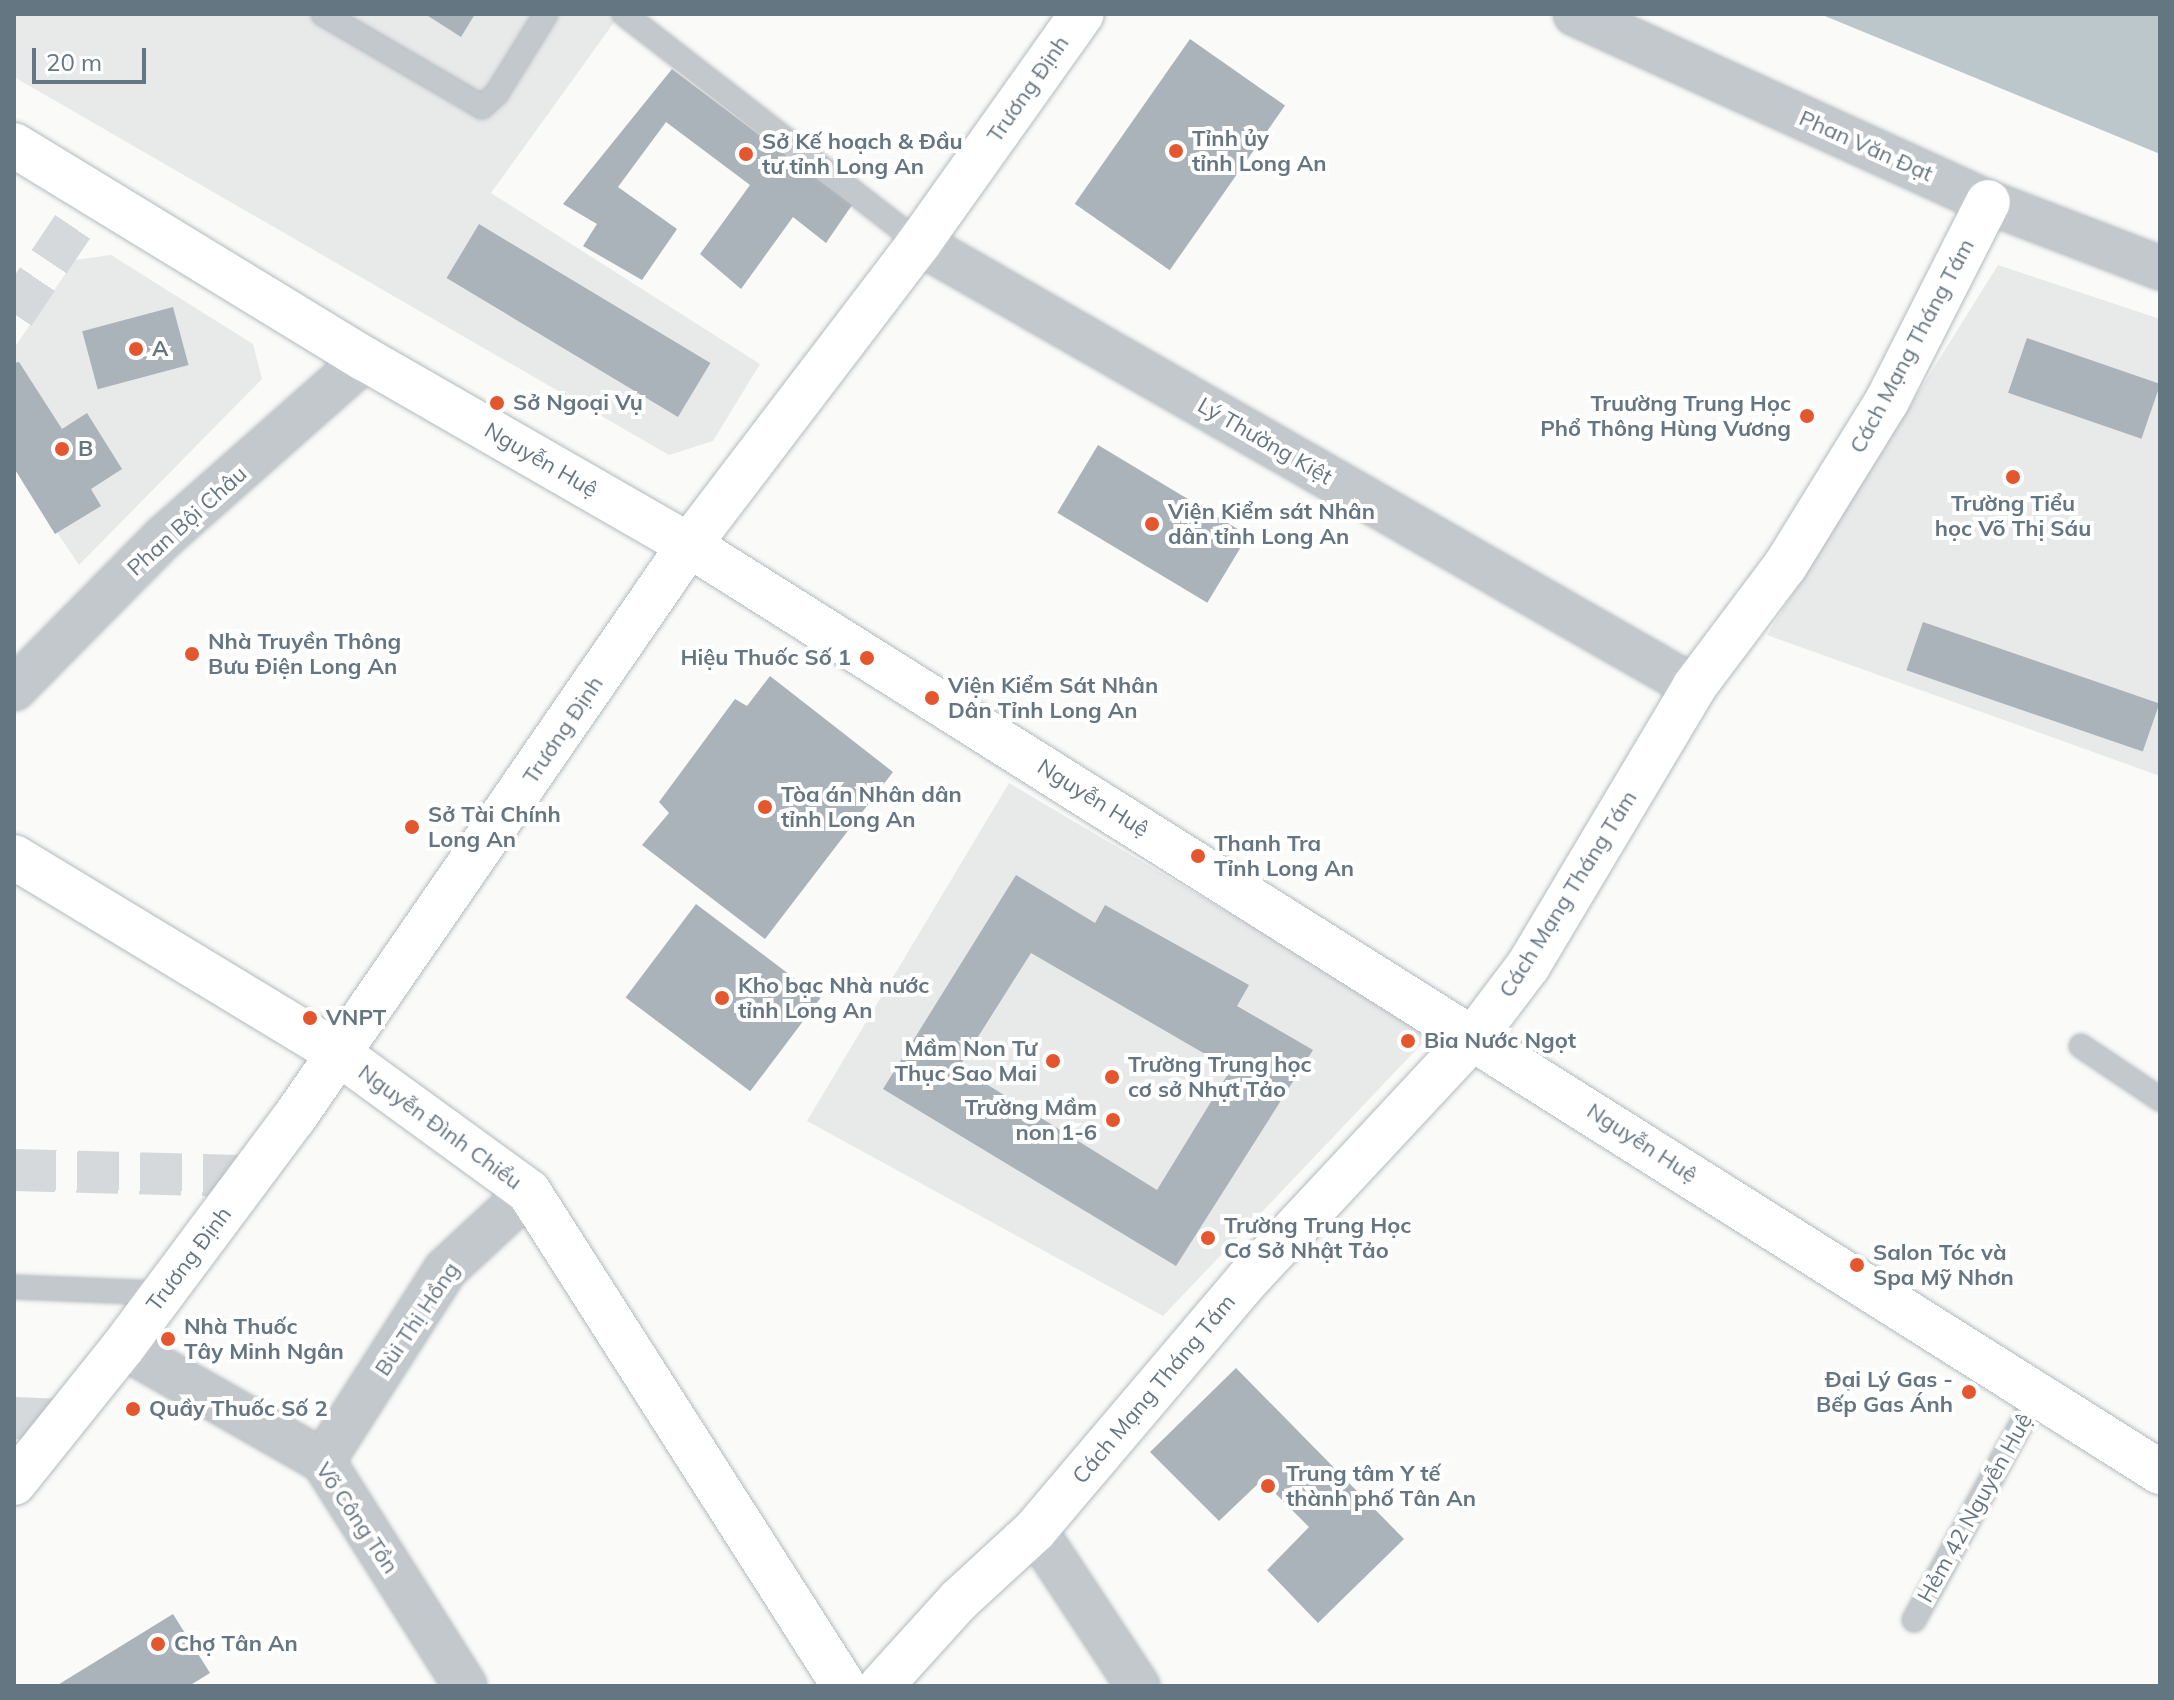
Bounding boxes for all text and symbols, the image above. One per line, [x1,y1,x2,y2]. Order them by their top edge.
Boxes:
street label: Trương Định [982,31,1074,147]
scale bar [36,32,150,82]
text: 20 m [46,47,102,77]
street label: Phan Văn Đạt [1795,105,1937,187]
place label: Tỉnh ủy tỉnh Long An [1192,125,1327,176]
place label: Sở Kế hoạch & Đầu tư tỉnh Long An [762,128,963,180]
marker: Tỉnh ủy tỉnh Long An [1167,142,1185,160]
marker: Sở Kế hoạch & Đầu tư tỉnh Long An [737,145,755,163]
street label: Cách Mạng Tháng Tám [1844,234,1980,458]
place label: A [152,336,168,362]
marker: A [127,340,145,358]
place label: Sở Ngoại Vụ [513,390,643,416]
place label: Truường Trung Học Phổ Thông Hùng Vương [1540,390,1791,442]
street label: Lý Thường Kiệt [1193,392,1337,490]
marker: Sở Ngoại Vụ [488,394,506,412]
marker: Truường Trung Học Phổ Thông Hùng Vương [1798,407,1816,425]
street label: Nguyễn Huệ [480,417,602,503]
place label: B [78,436,93,462]
marker: B [53,440,71,458]
street label: Phan Bội Châu [122,461,252,581]
marker: Trường Tiểu học Võ Thị Sáu [2004,468,2022,486]
place label: Trường Tiểu học Võ Thị Sáu [1935,490,2091,542]
place label: Viện Kiểm sát Nhân dân tỉnh Long An [1168,498,1375,550]
marker: Viện Kiểm sát Nhân dân tỉnh Long An [1143,515,1161,533]
place label: Nhà Truyền Thông Bưu Điện Long An [208,628,401,680]
marker: Nhà Truyền Thông Bưu Điện Long An [183,645,201,663]
place label: Hiệu Thuốc Số 1 [680,645,851,671]
marker: Hiệu Thuốc Số 1 [858,649,876,667]
street label: Trương Định [517,671,609,789]
place label: Viện Kiểm Sát Nhân Dân Tỉnh Long An [948,672,1158,724]
marker: Viện Kiểm Sát Nhân Dân Tỉnh Long An [923,689,941,707]
street label: Nguyễn Huệ [1033,753,1153,843]
place label: Tòa án Nhân dân tỉnh Long An [781,781,962,832]
street label: Cách Mạng Tháng Tám [1494,786,1642,1002]
marker: Tòa án Nhân dân tỉnh Long An [756,798,774,816]
place label: Sở Tài Chính Long An [428,801,561,852]
marker: Sở Tài Chính Long An [403,818,421,836]
place label: Thanh Tra Tỉnh Long An [1214,830,1354,882]
marker: Thanh Tra Tỉnh Long An [1189,847,1207,865]
place label: Kho bạc Nhà nước tỉnh Long An [738,972,929,1024]
marker: Kho bạc Nhà nước tỉnh Long An [713,989,731,1007]
place label: VNPT [326,1005,386,1031]
marker: VNPT [301,1009,319,1027]
place label: Bia Nước Ngọt [1424,1028,1576,1054]
marker: Bia Nước Ngọt [1399,1032,1417,1050]
place label: Mầm Non Tư Thục Sao Mai [894,1035,1037,1086]
place label: Trường Trung học cơ sở Nhựt Tảo [1128,1051,1312,1102]
marker: Mầm Non Tư Thục Sao Mai [1044,1052,1062,1070]
street label: Nguyễn Đình Chiểu [353,1059,527,1195]
marker: Trường Trung học cơ sở Nhựt Tảo [1103,1068,1121,1086]
place label: Trường Mầm non 1-6 [965,1094,1097,1146]
street label: Nguyễn Huệ [1582,1098,1702,1188]
marker: Trường Mầm non 1-6 [1104,1111,1122,1129]
street label: Trương Định [141,1201,237,1317]
place label: Trường Trung Học Cơ Sở Nhật Tảo [1224,1212,1411,1264]
marker: Trường Trung Học Cơ Sở Nhật Tảo [1199,1229,1217,1247]
place label: Salon Tóc và Spa Mỹ Nhơn [1873,1239,2014,1290]
marker: Salon Tóc và Spa Mỹ Nhơn [1848,1256,1866,1274]
street label: Bùi Thị Hồng [369,1257,465,1381]
street label: Cách Mạng Tháng Tám [1067,1289,1241,1489]
place label: Nhà Thuốc Tây Minh Ngân [184,1313,344,1364]
marker: Nhà Thuốc Tây Minh Ngân [159,1330,177,1348]
place label: Đại Lý Gas - Bếp Gas Ánh [1816,1366,1953,1418]
marker: Đại Lý Gas - Bếp Gas Ánh [1960,1383,1978,1401]
place label: Quầy Thuốc Số 2 [149,1396,328,1422]
marker: Quầy Thuốc Số 2 [124,1400,142,1418]
street label: Hẻm 42 Nguyễn Huệ [1912,1409,2038,1607]
street label: Võ Công Tồn [310,1457,404,1579]
place label: Trung tâm Y tế thành phố Tân An [1286,1460,1476,1512]
marker: Trung tâm Y tế thành phố Tân An [1257,1475,1279,1497]
place label: Chợ Tân An [174,1631,298,1657]
marker: Chợ Tân An [149,1635,167,1653]

